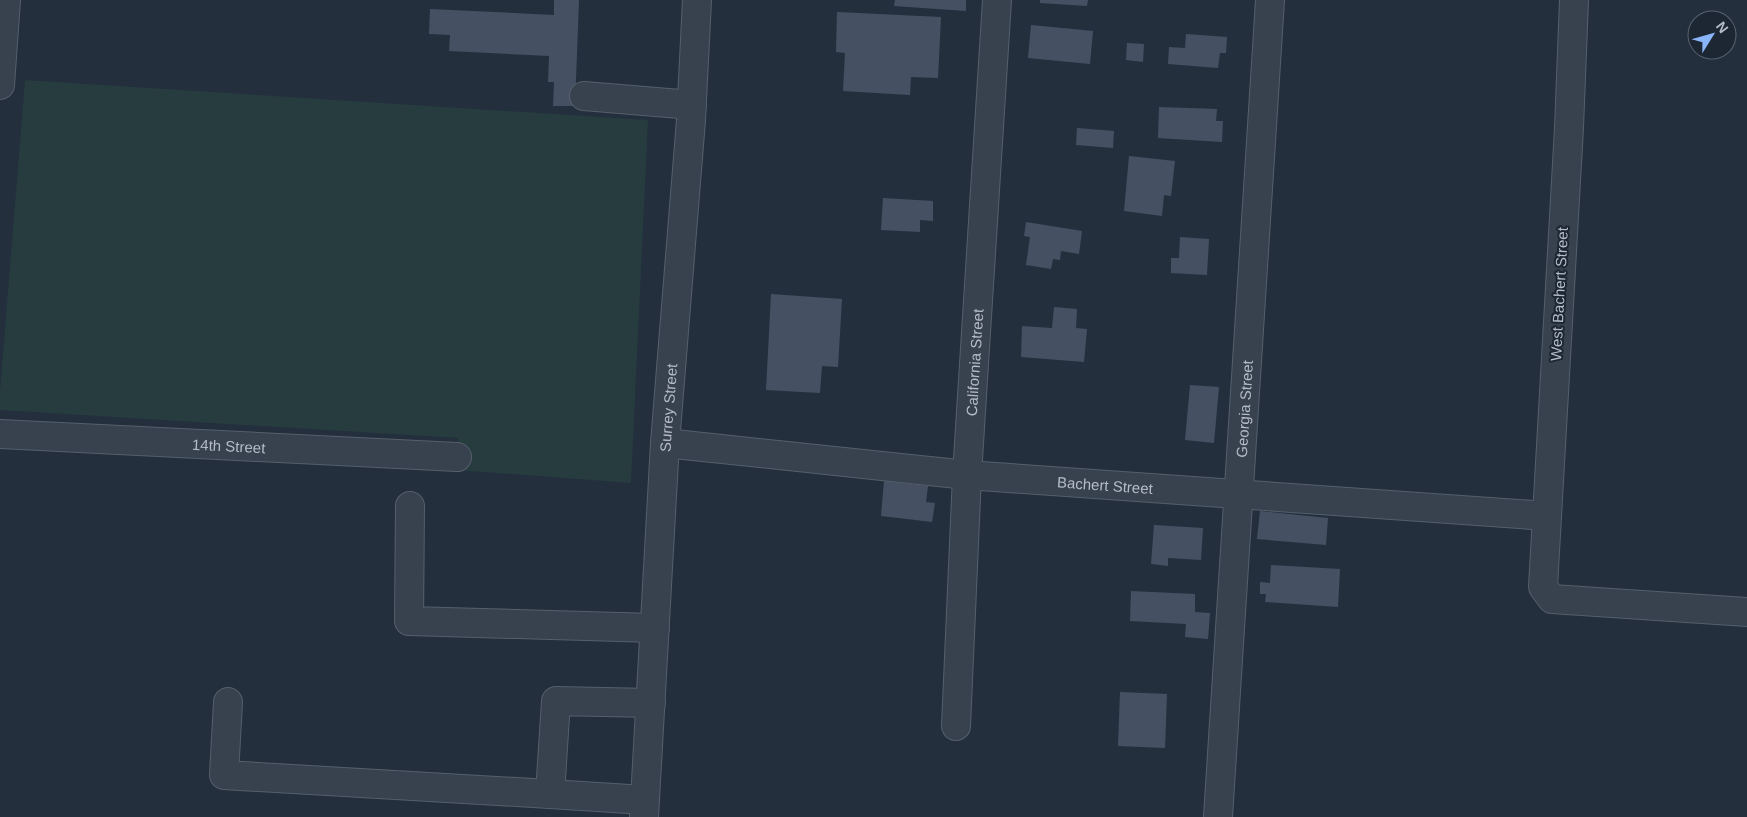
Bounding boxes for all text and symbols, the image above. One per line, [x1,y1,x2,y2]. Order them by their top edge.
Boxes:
north arrow [1687,10,1737,60]
text: N [1713,18,1732,36]
street label: West Bachert Street [1547,226,1571,361]
street label: California Street [962,307,986,417]
street label: Georgia Street [1232,359,1256,458]
street label: Surrey Street [656,362,680,452]
street label: 14th Street [192,435,267,456]
street label: Bachert Street [1057,473,1154,497]

